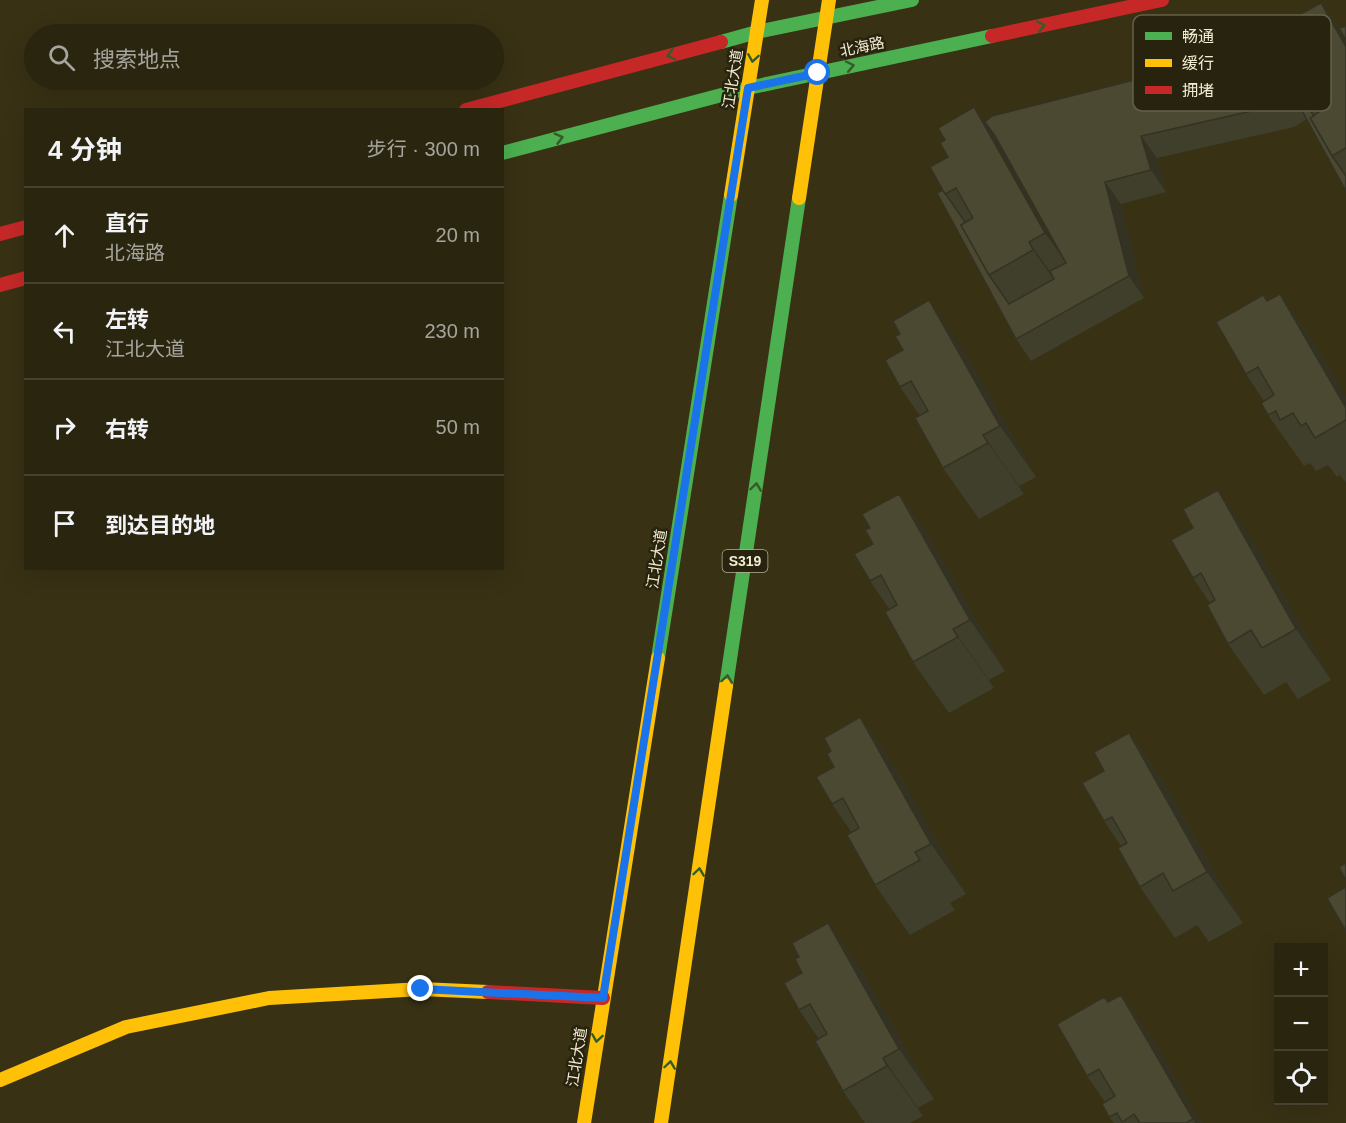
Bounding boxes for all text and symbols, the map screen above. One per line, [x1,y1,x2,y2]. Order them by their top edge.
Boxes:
legend [1133,15,1331,111]
one-way arrow [1036,20,1046,33]
search box [24,24,504,90]
text: 畅通 [1182,28,1214,45]
street label: 北海路 [838,34,886,60]
icon: search [45,41,78,74]
text: 搜索地点 [93,47,181,72]
one-way arrow [666,48,677,60]
street label: 江北大道 [719,48,746,110]
one-way arrow [747,52,760,62]
text: 缓行 [1182,55,1214,72]
route start [804,59,830,85]
one-way arrow [845,60,855,73]
text: 拥堵 [1182,82,1214,99]
one-way arrow [553,133,564,145]
text: 4 分钟 [48,135,122,165]
text: 步行 · 300 m [367,138,480,160]
text: 直行 [105,211,149,236]
icon: ahead [48,219,81,252]
text: 20 m [436,224,480,246]
text: 北海路 [105,242,165,264]
text: 左转 [105,307,149,332]
icon: left [48,315,81,348]
text: 230 m [424,320,480,342]
text: 江北大道 [105,338,185,360]
icon: right [48,411,81,444]
text: 50 m [436,416,480,438]
text: 右转 [105,417,149,442]
one-way arrow [750,482,762,491]
icon: arrive [48,507,81,540]
text: 到达目的地 [105,513,215,538]
street label: 江北大道 [643,528,670,590]
road number: S319 [722,550,768,572]
one-way arrow [721,675,733,684]
one-way arrow [692,868,704,877]
map controls [1274,943,1328,1105]
button: + [1274,943,1328,997]
route end [407,975,433,1001]
button: − [1274,997,1328,1051]
street label: 江北大道 [563,1026,590,1088]
one-way arrow [591,1033,604,1043]
button: locate [1274,1051,1328,1105]
one-way arrow [663,1061,675,1070]

